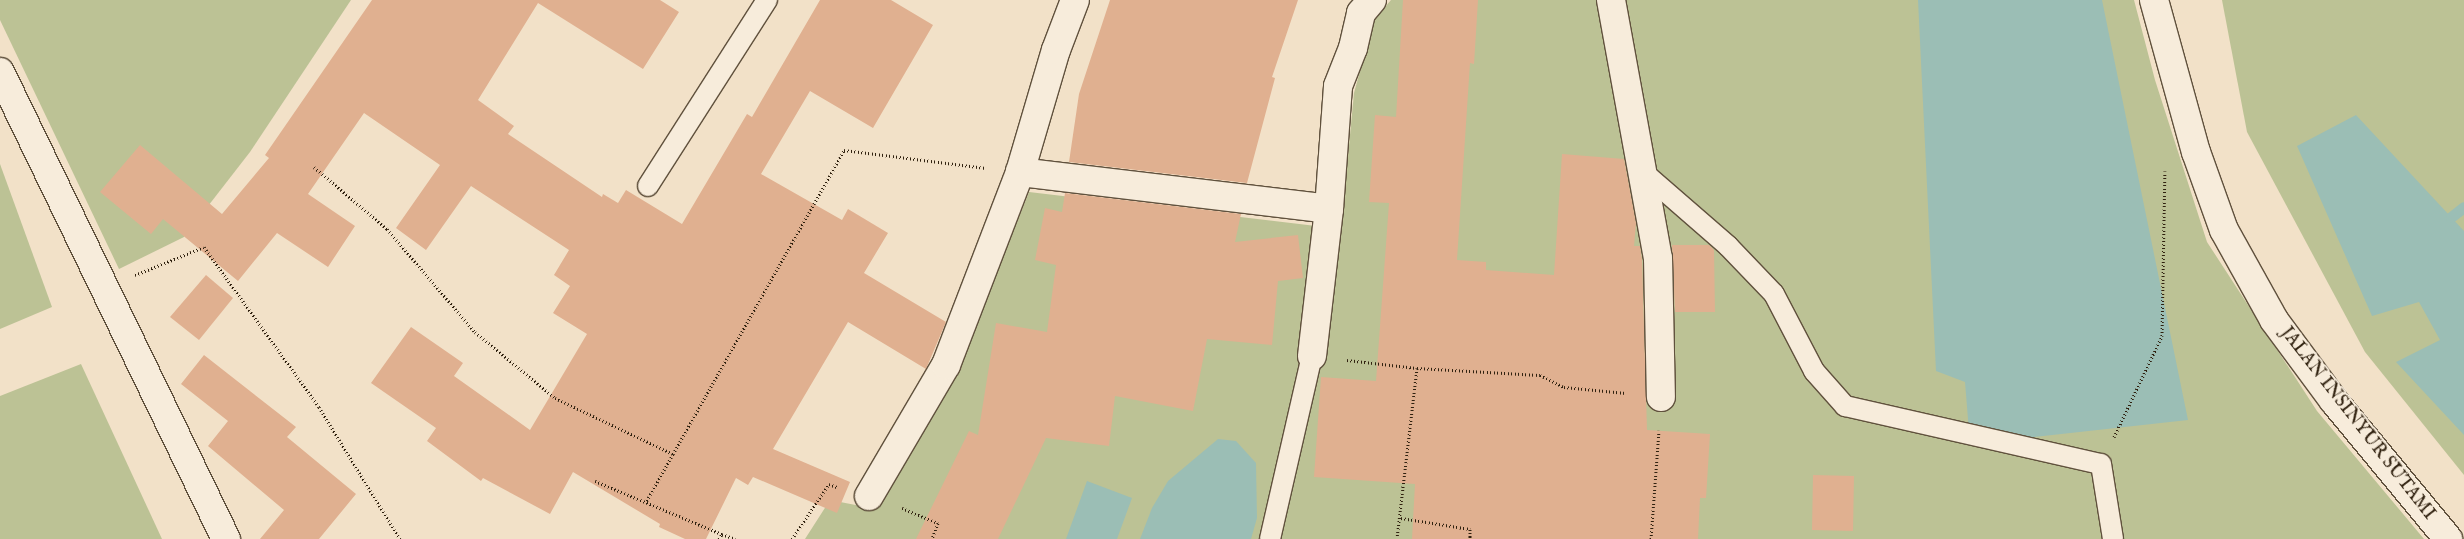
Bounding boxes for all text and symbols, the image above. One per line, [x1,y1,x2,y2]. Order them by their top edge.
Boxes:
street label: JALAN INSINYUR SUTAMI [2275,323,2439,525]

